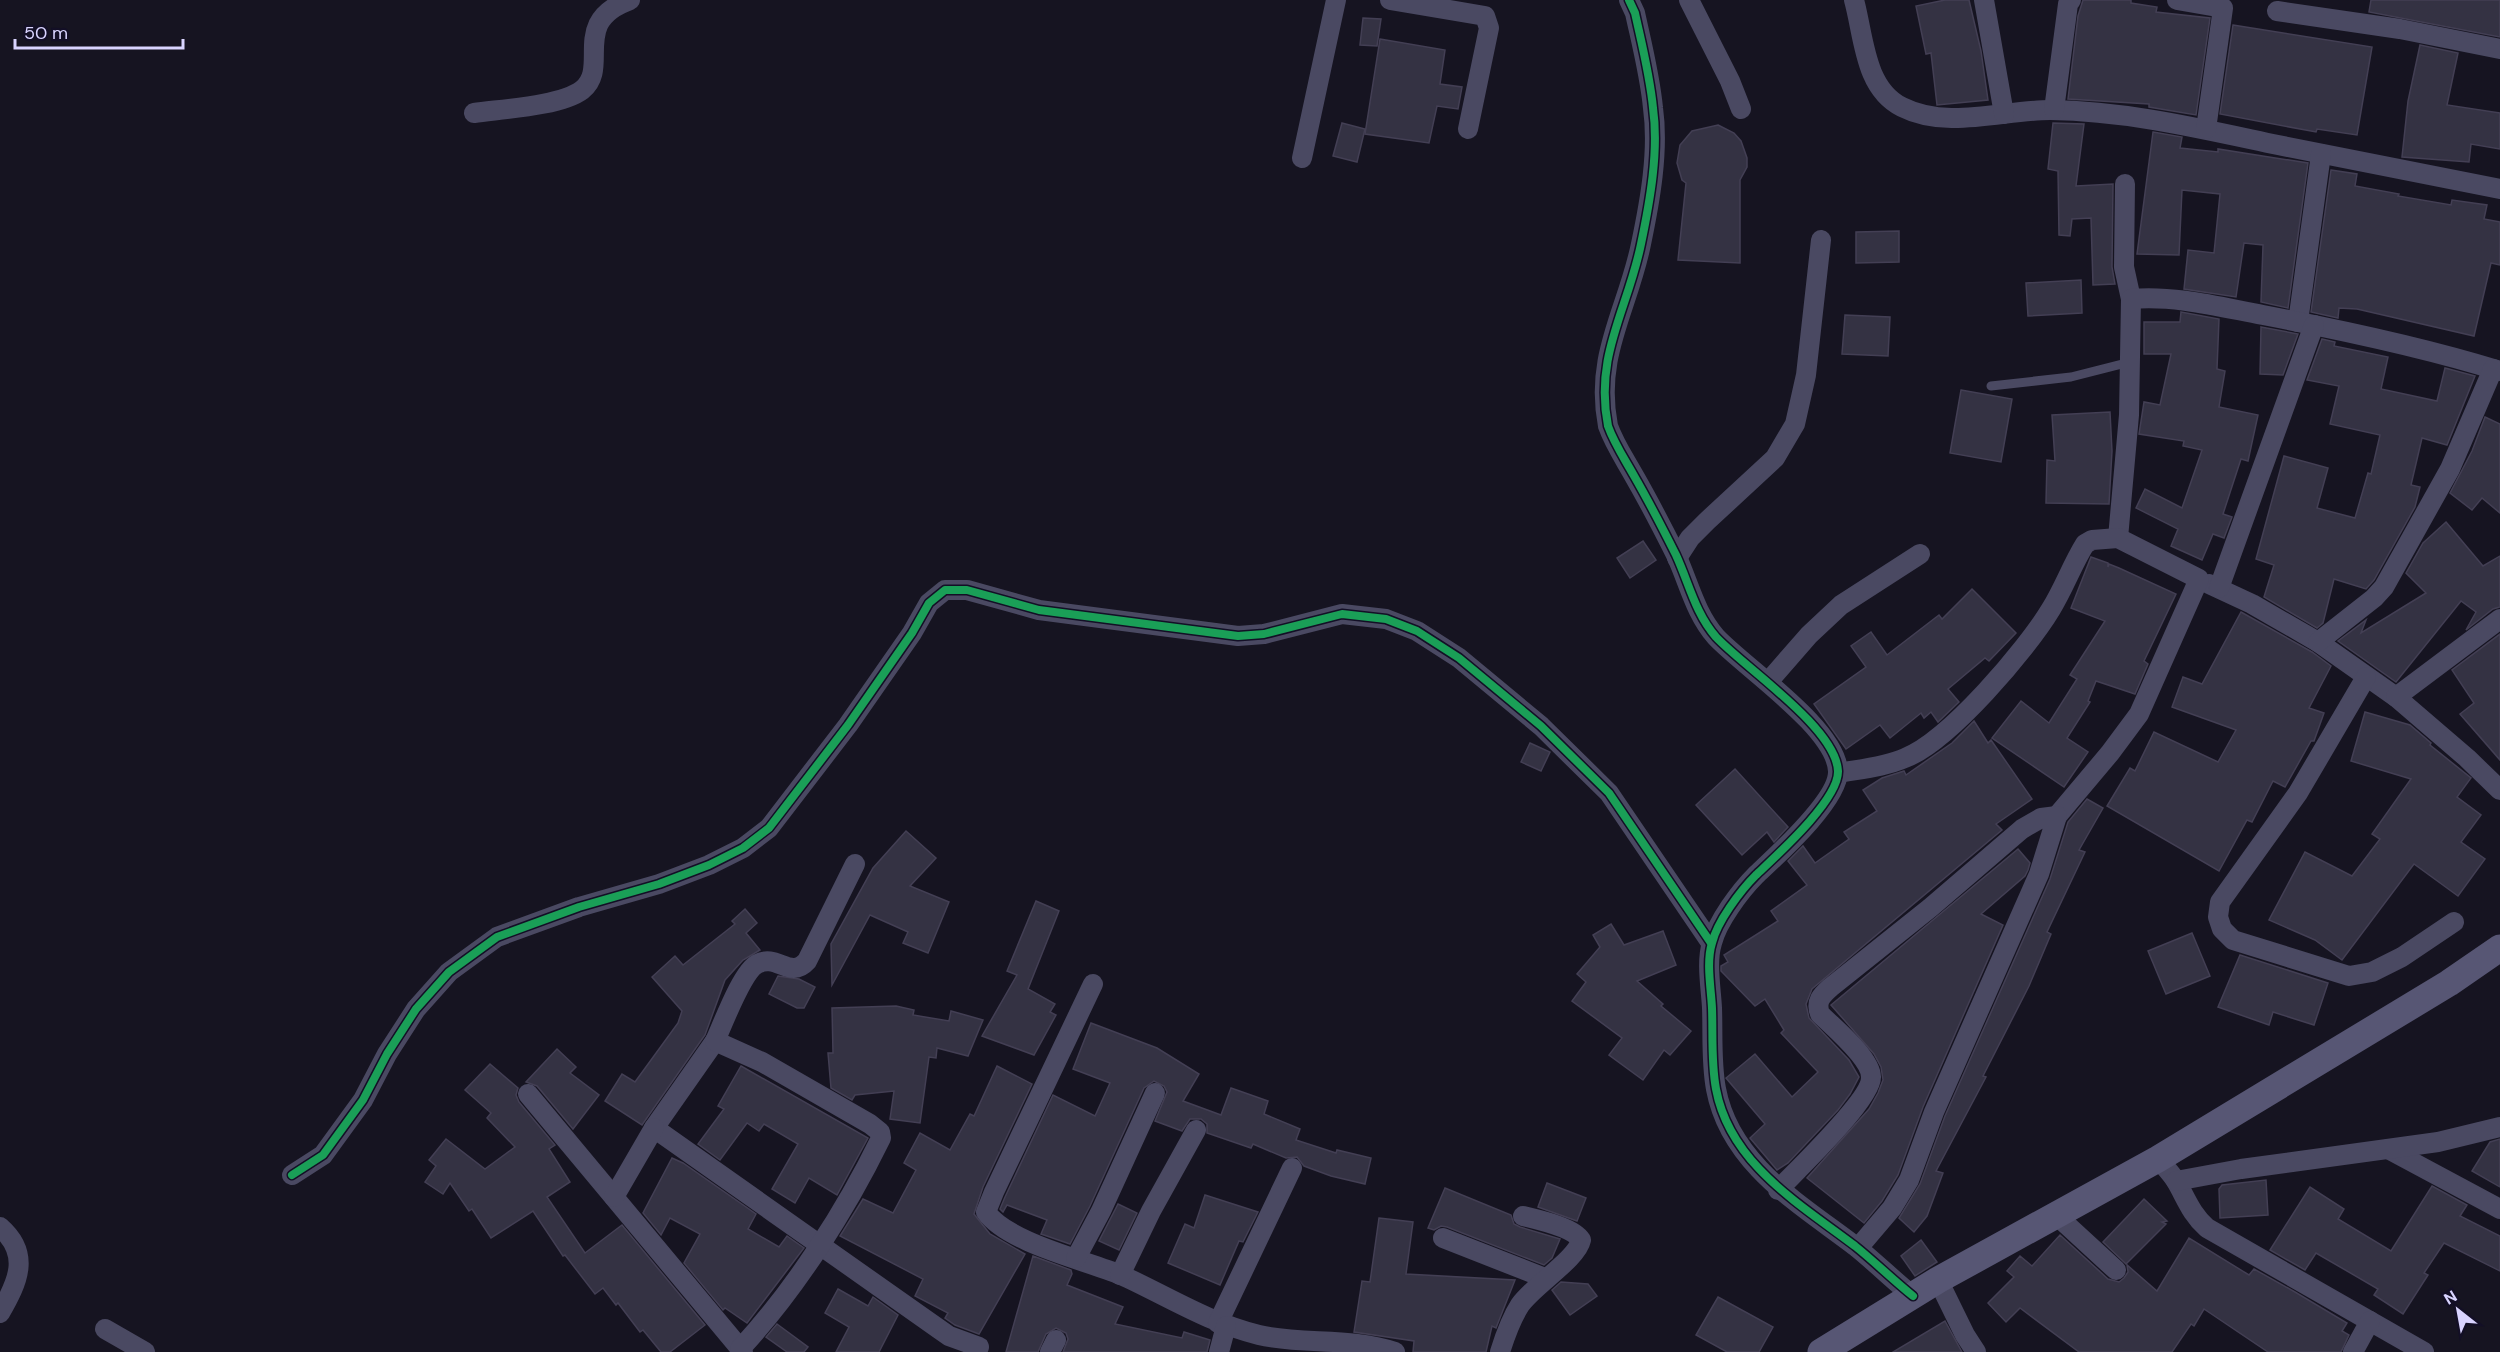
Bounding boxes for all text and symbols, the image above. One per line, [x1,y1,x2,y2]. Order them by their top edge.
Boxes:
scale bar [15,12,183,50]
text: 50 m [24,21,68,45]
north arrow [2428,1280,2488,1340]
text: N [2440,1286,2461,1310]

